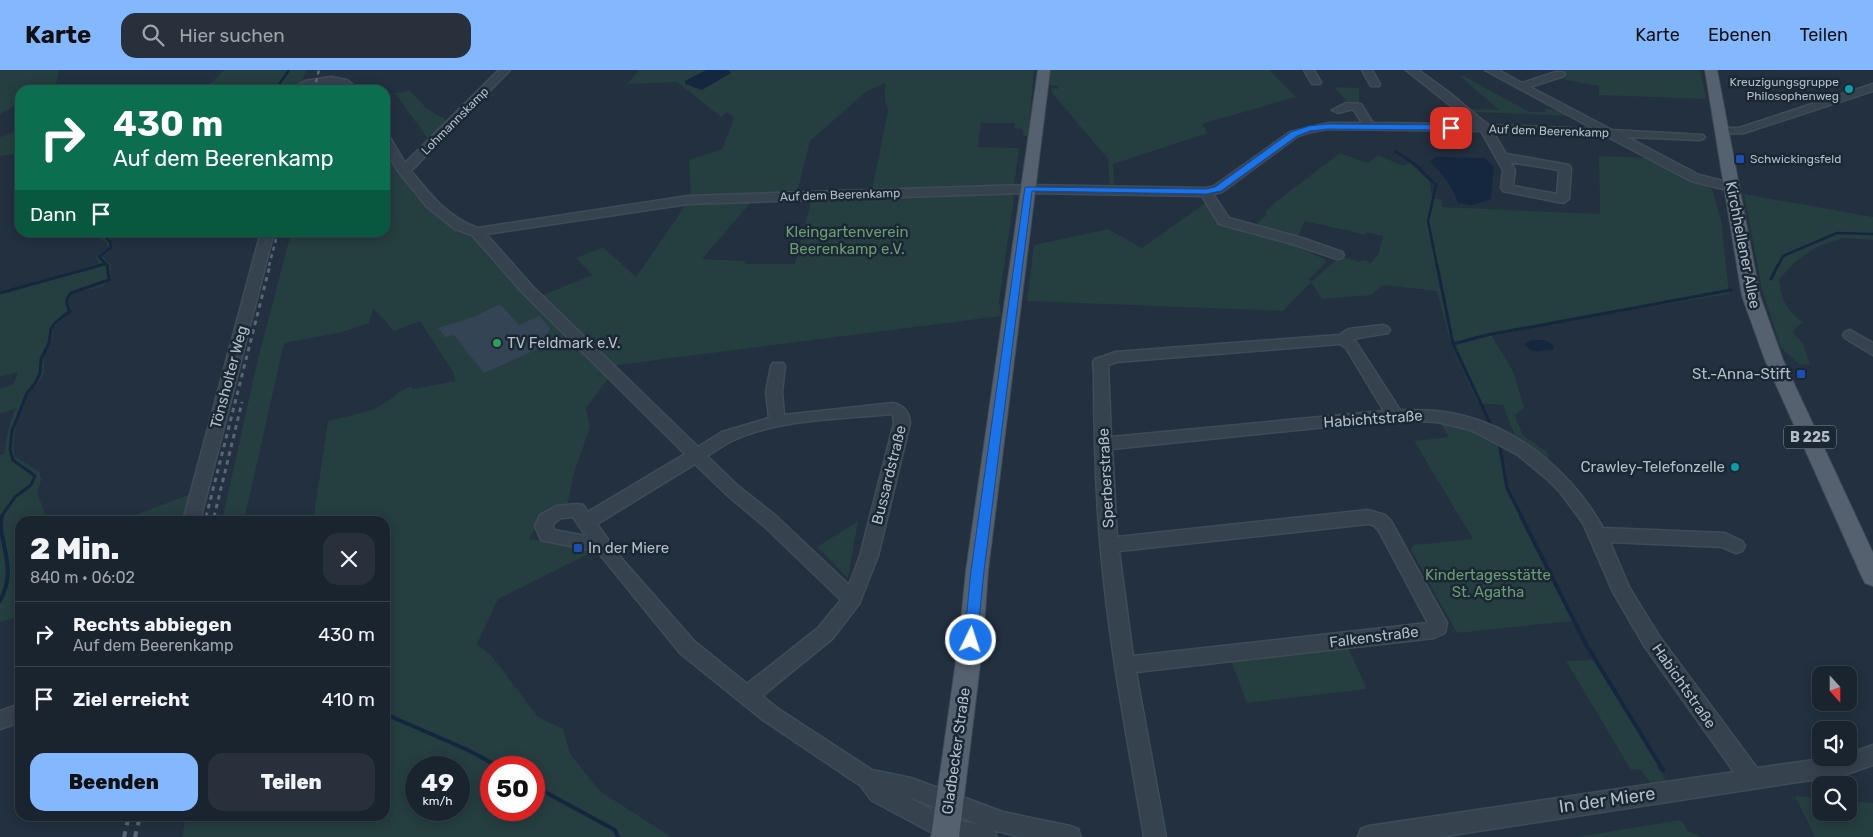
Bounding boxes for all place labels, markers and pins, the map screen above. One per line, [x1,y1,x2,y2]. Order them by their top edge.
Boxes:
place label: Kreuzigungsgruppe Philosophenweg [1729,75,1839,103]
marker: Kreuzigungsgruppe Philosophenweg [1843,83,1855,95]
pin [1430,107,1472,149]
place label: Schwickingsfeld [1750,152,1841,166]
marker: Schwickingsfeld [1734,153,1746,165]
place label: TV Feldmark e.V. [507,334,621,352]
marker: TV Feldmark e.V. [491,337,503,349]
place label: St.-Anna-Stift [1692,365,1791,383]
marker: St.-Anna-Stift [1795,368,1807,380]
place label: Crawley-Telefonzelle [1581,458,1725,476]
marker: Crawley-Telefonzelle [1729,461,1741,473]
place label: In der Miere [588,539,669,557]
marker: In der Miere [572,542,584,554]

